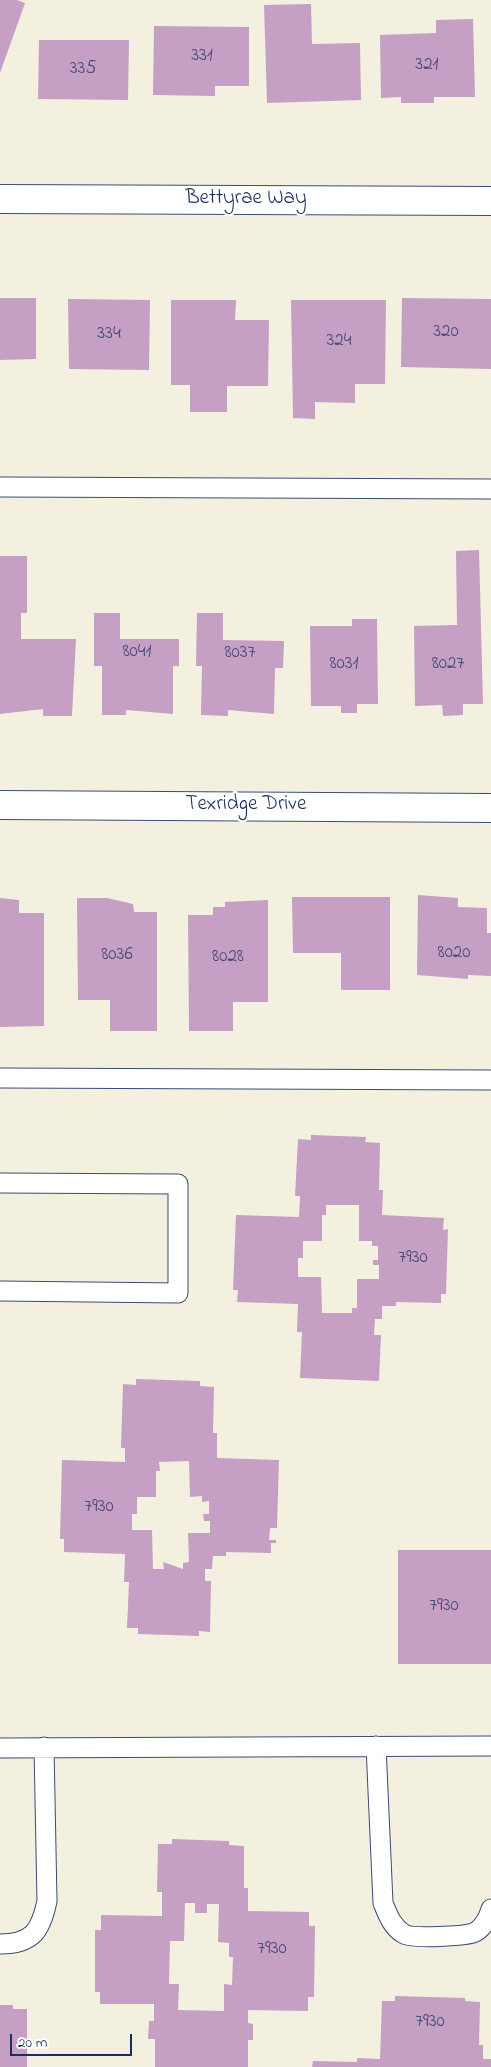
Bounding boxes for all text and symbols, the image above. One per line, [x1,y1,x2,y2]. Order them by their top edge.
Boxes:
house number: 331 [191,46,213,68]
house number: 321 [415,55,439,77]
house number: 335 [70,59,96,81]
street label: Bettyrae Way [185,187,307,213]
house number: 320 [433,322,459,344]
house number: 334 [97,324,121,346]
house number: 324 [326,331,352,353]
house number: 8041 [122,642,152,664]
house number: 8037 [224,643,256,665]
house number: 8031 [329,654,359,676]
house number: 8027 [432,654,464,676]
street label: Texridge Drive [186,793,306,819]
house number: 8020 [438,943,470,965]
house number: 8036 [101,945,133,967]
house number: 8028 [212,947,244,969]
house number: 7930 [398,1248,428,1270]
house number: 7930 [84,1497,114,1519]
house number: 7930 [429,1596,459,1618]
house number: 7930 [257,1939,287,1961]
house number: 7930 [415,2012,445,2034]
scale bar [12,2024,135,2056]
text: 20 m [18,2032,47,2054]

